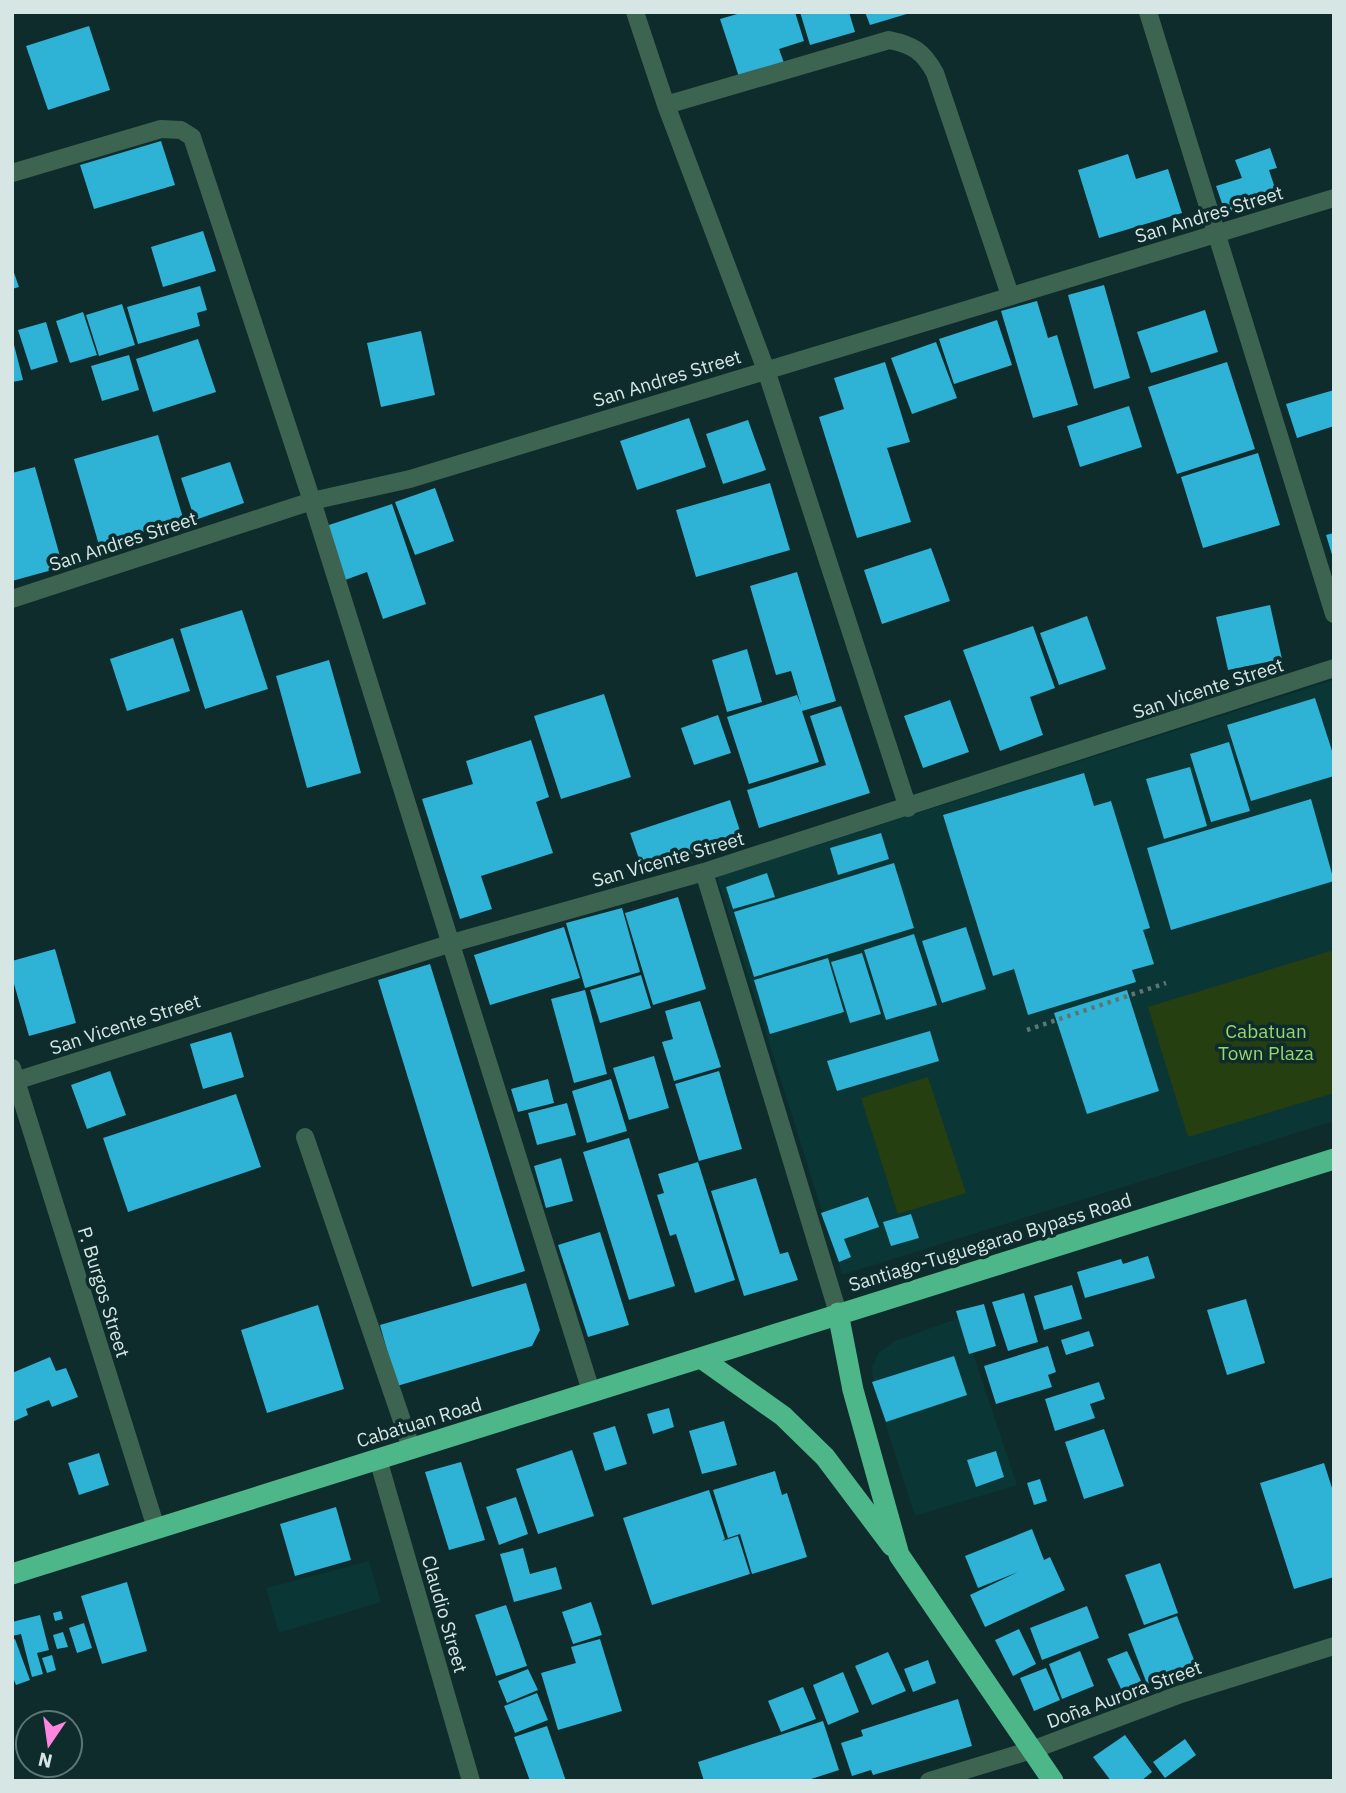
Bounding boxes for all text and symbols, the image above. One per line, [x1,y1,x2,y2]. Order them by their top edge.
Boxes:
street label: San Andres Street [1132,180,1286,248]
street label: San Andres Street [590,344,744,412]
street label: San Andres Street [46,506,200,576]
street label: San Vicente Street [1130,652,1286,724]
street label: San Vicente Street [589,826,747,892]
street label: San Vicente Street [47,988,203,1060]
park label: Cabatuan Town Plaza [1218,1019,1314,1065]
street label: Santiago-Tuguegarao Bypass Road [846,1187,1134,1297]
street label: P. Burgos Street [73,1224,135,1360]
street label: Cabatuan Road [353,1392,485,1452]
street label: Claudio Street [417,1553,473,1675]
street label: Doña Aurora Street [1043,1655,1205,1733]
north arrow [14,1709,84,1779]
text: N [36,1747,55,1774]

